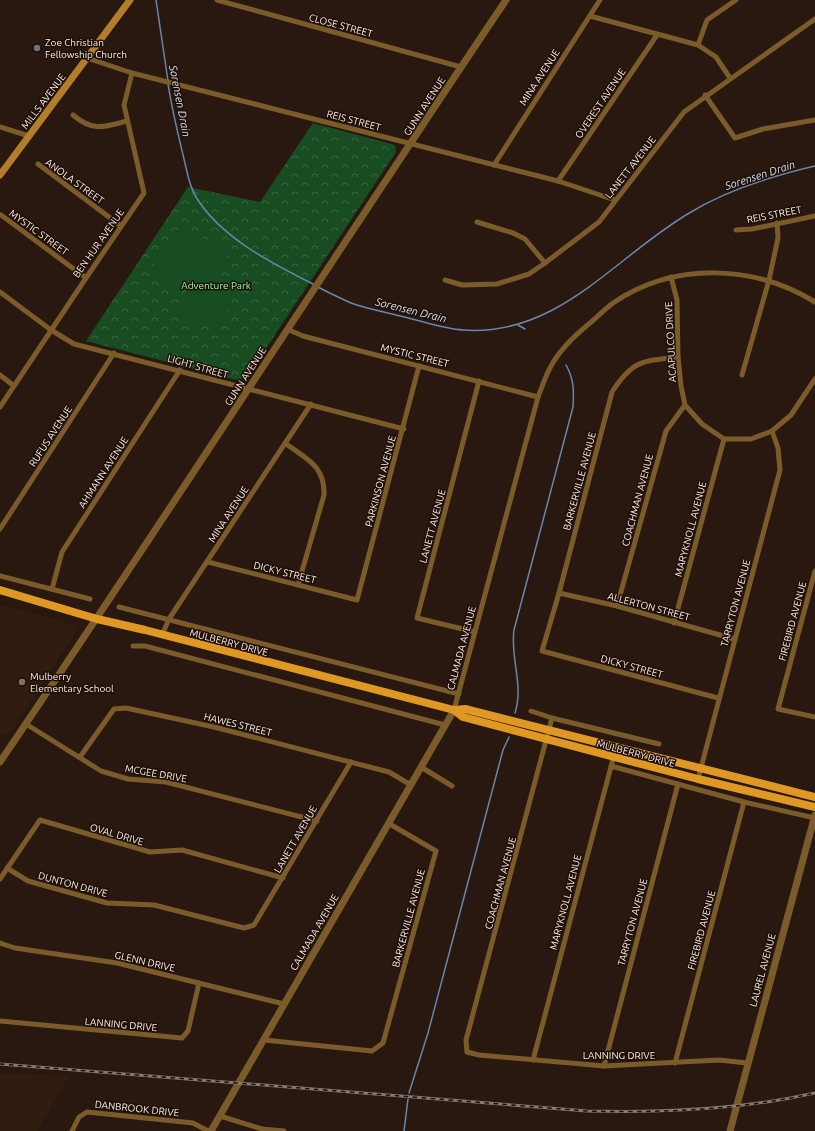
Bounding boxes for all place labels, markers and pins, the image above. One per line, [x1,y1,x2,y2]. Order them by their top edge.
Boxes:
place label: Zoe Christian Fellowship Church [45,37,127,60]
marker: Zoe Christian Fellowship Church [32,43,42,53]
place label: Mulberry Elementary School [30,671,114,694]
marker: Mulberry Elementary School [17,677,27,687]

